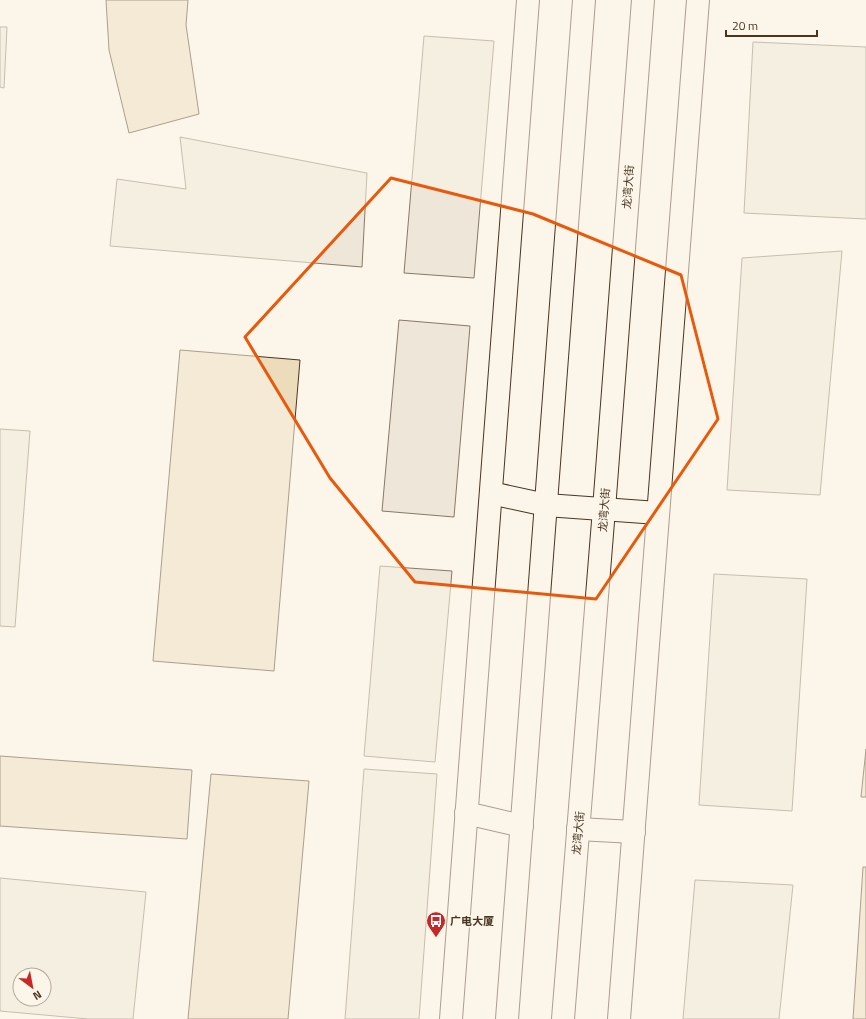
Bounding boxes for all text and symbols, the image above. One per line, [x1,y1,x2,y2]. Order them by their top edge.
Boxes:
scale bar [726,12,817,38]
text: 20 m [732,16,758,35]
street label: 龙湾大街 [618,164,638,210]
street label: 龙湾大街 [594,487,614,533]
street label: 龙湾大街 [568,810,588,856]
bus stop icon: 广电大厦 [425,910,447,938]
place label: 广电大厦 [450,913,494,929]
north arrow [12,967,52,1007]
text: N [30,987,45,1004]

